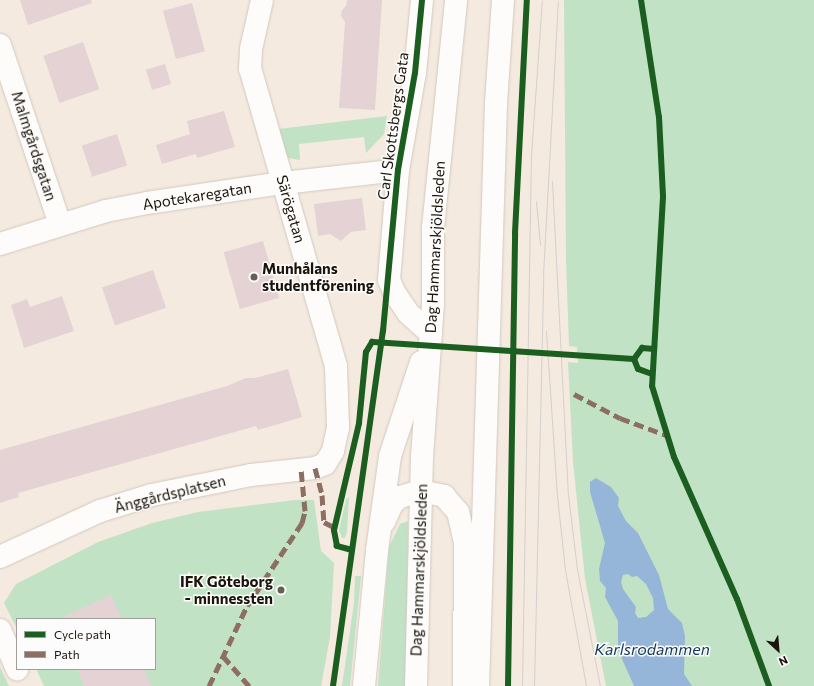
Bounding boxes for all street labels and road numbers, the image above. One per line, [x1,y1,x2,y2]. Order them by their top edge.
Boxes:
street label: Carl Skottsbergs Gata [374,51,412,201]
street label: Malmgårdsgatan [8,89,60,203]
street label: Dag Hammarskjöldsleden [421,160,449,334]
street label: Särögatan [273,173,309,245]
street label: Apotekaregatan [141,178,253,214]
street label: Änggårdsplatsen [112,471,228,517]
street label: Dag Hammarskjöldsleden [407,483,431,657]

